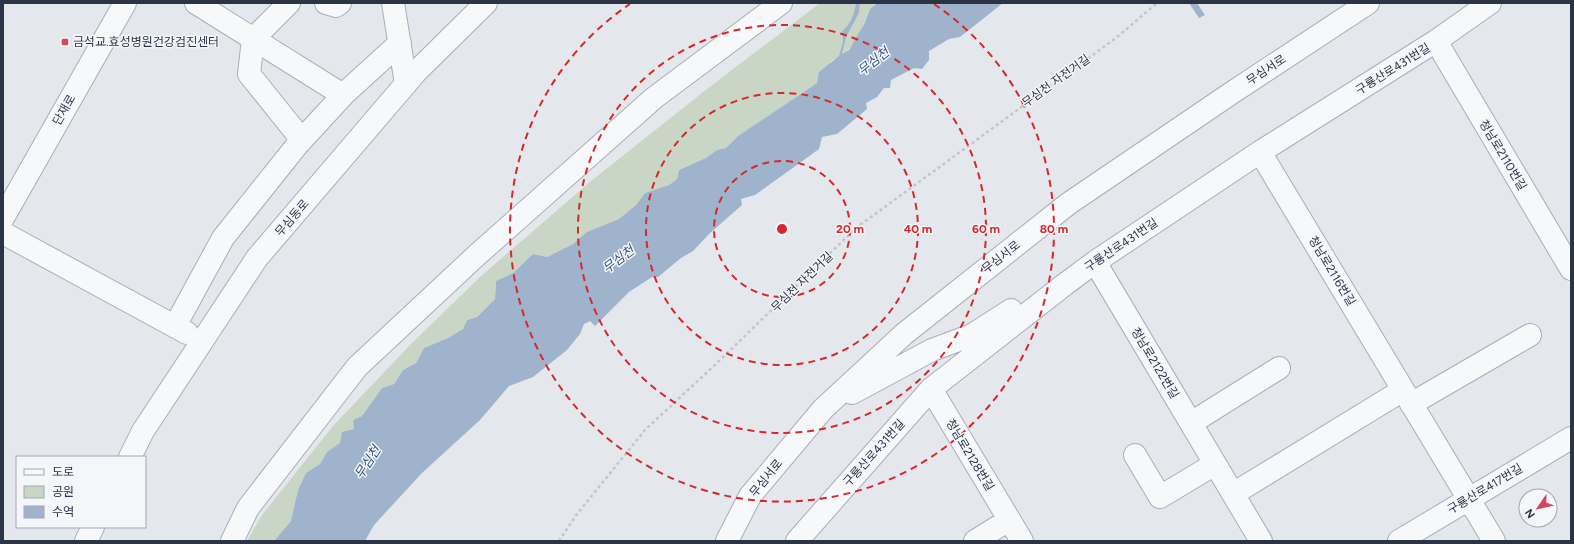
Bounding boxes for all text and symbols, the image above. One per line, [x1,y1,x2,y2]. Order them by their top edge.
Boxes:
place label: 금석교.효성병원건강검진센터 [73,35,219,49]
marker: 금석교.효성병원건강검진센터 [60,37,70,47]
street label: 구룡산로431번길 [1353,40,1433,98]
water label: 무심천 [855,44,893,78]
street label: 무심천 자전거길 [1019,52,1093,110]
street label: 무심서로 [1244,52,1288,88]
street label: 단재로 [50,92,78,128]
street label: 청남로2110번길 [1477,117,1529,193]
street label: 무심동로 [272,197,312,239]
street label: 구룡산로431번길 [1082,215,1160,275]
centre of rings [775,222,789,236]
text: 20 m [836,222,864,236]
text: 40 m [904,222,932,236]
text: 60 m [972,222,1000,236]
text: 80 m [1040,222,1068,236]
street label: 청남로2116번길 [1306,234,1358,308]
street label: 무심서로 [979,238,1023,276]
water label: 무심천 [599,242,638,276]
street label: 무심천 자전거길 [768,249,836,315]
street label: 청남로2122번길 [1128,325,1182,401]
street label: 구룡산로431번길 [840,417,908,489]
street label: 청남로2128번길 [943,417,997,493]
water label: 무심천 [351,442,384,481]
legend [16,456,146,528]
street label: 무심서로 [747,456,785,500]
street label: 구룡산로417번길 [1445,461,1525,517]
text: 도로 [52,465,74,479]
text: 공원 [52,485,74,499]
north arrow [1518,488,1558,528]
text: 수역 [52,505,74,519]
text: N [1522,506,1538,520]

